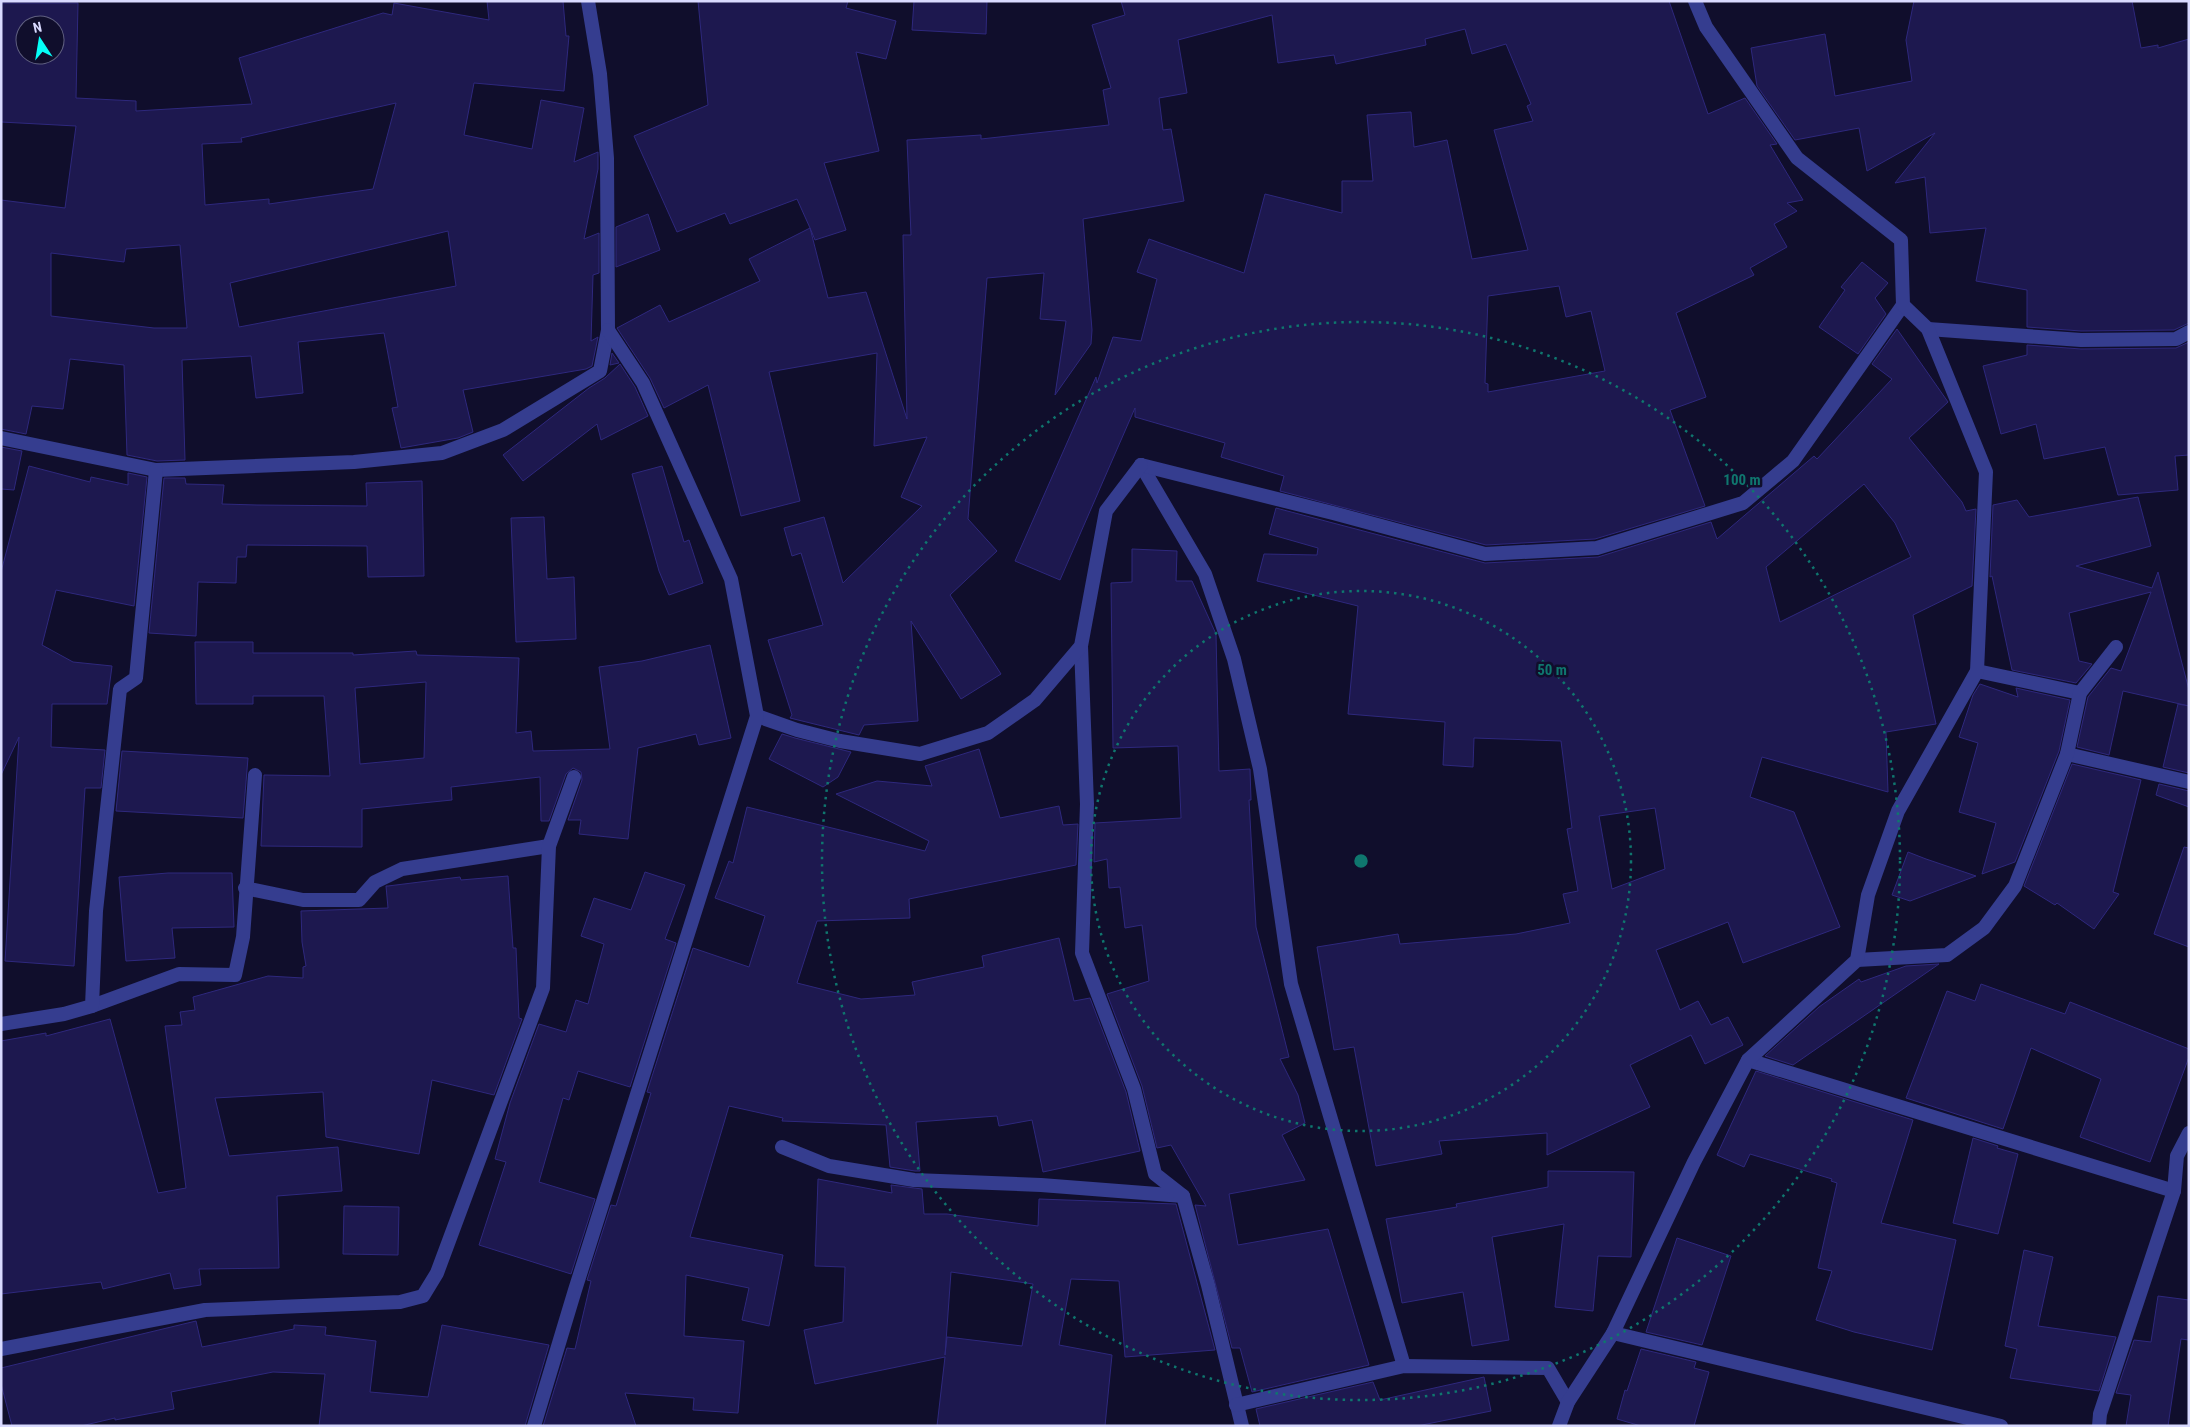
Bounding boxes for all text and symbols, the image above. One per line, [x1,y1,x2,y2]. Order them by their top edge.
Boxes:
north arrow [15,15,65,65]
text: N [31,19,43,36]
text: 100 m [1723,471,1761,489]
text: 50 m [1537,661,1567,679]
centre of rings [1352,852,1370,870]

